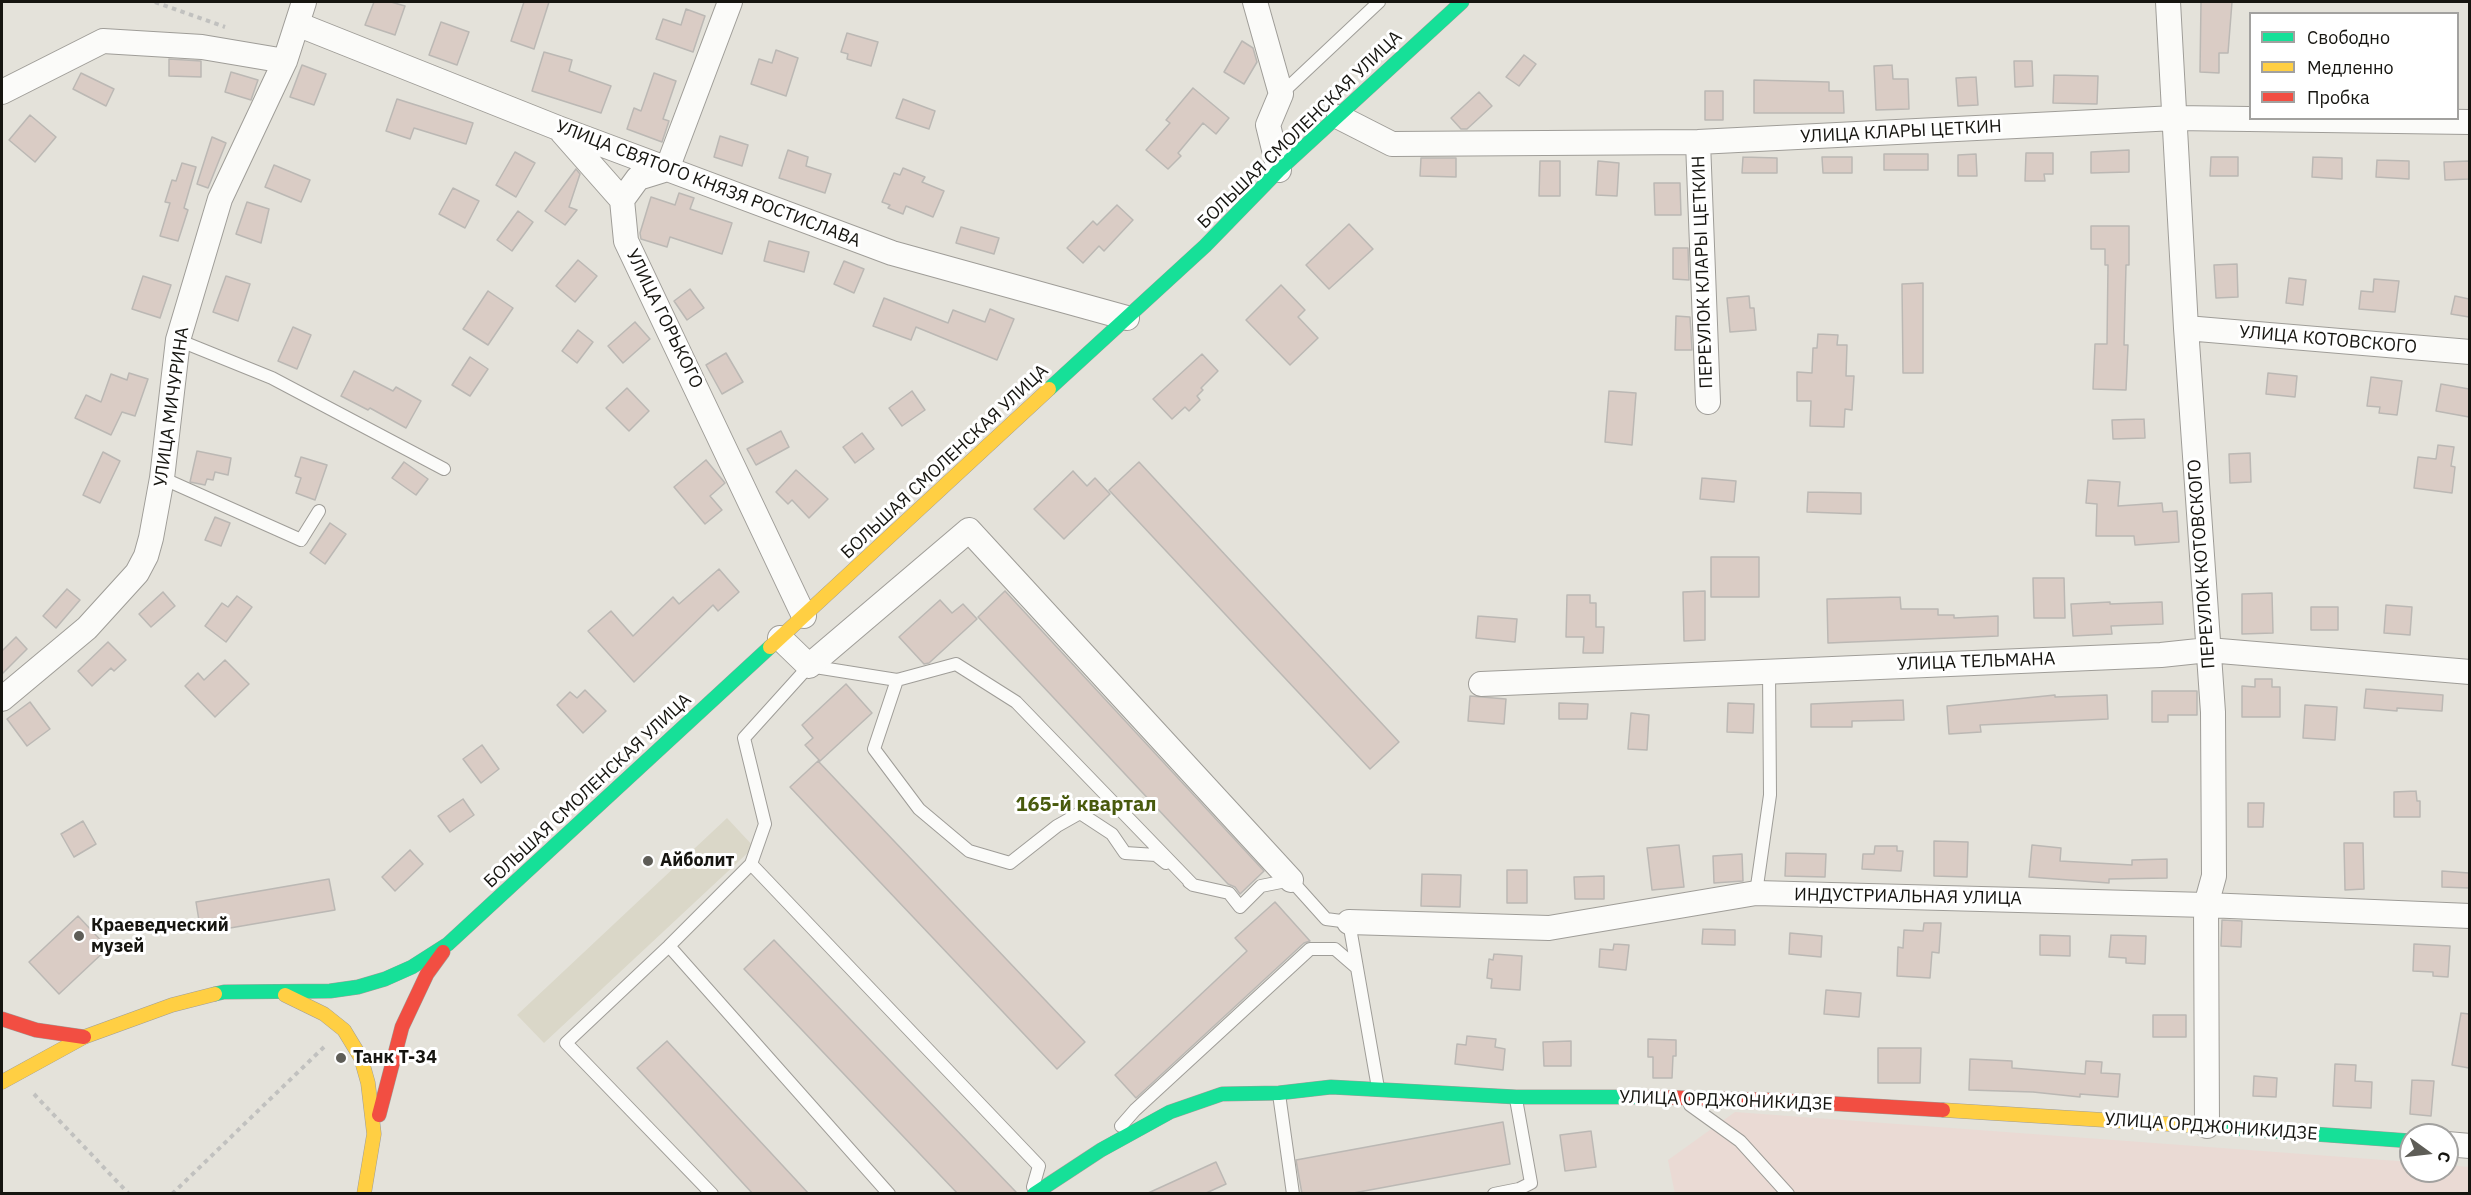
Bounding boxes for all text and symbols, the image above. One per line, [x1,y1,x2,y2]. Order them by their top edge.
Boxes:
legend [2249,12,2459,120]
text: Свободно [2307,26,2390,49]
street label: БОЛЬШАЯ СМОЛЕНСКАЯ УЛИЦА [1193,27,1407,233]
text: Медленно [2307,56,2394,79]
text: Пробка [2307,86,2370,109]
street label: УЛИЦА СВЯТОГО КНЯЗЯ РОСТИСЛАВА [553,116,863,252]
street label: УЛИЦА КЛАРЫ ЦЕТКИН [1800,116,2002,148]
street label: ПЕРЕУЛОК КЛАРЫ ЦЕТКИН [1688,155,1718,389]
street label: УЛИЦА ГОРЬКОГО [621,246,707,392]
street label: УЛИЦА КОТОВСКОГО [2238,321,2418,359]
street label: УЛИЦА МИЧУРИНА [150,326,194,488]
street label: БОЛЬШАЯ СМОЛЕНСКАЯ УЛИЦА [837,360,1053,564]
street label: ПЕРЕУЛОК КОТОВСКОГО [2184,458,2220,670]
street label: УЛИЦА ТЕЛЬМАНА [1896,648,2056,676]
street label: БОЛЬШАЯ СМОЛЕНСКАЯ УЛИЦА [480,689,696,893]
district label: 165-й квартал [1015,793,1157,817]
place label: Айболит [660,850,734,872]
marker: Айболит [641,854,655,868]
street label: ИНДУСТРИАЛЬНАЯ УЛИЦА [1794,884,2022,910]
place label: Краеведческий музей [91,915,229,958]
marker: Краеведческий музей [72,929,86,943]
place label: Танк Т-34 [353,1047,437,1069]
marker: Танк Т-34 [334,1051,348,1065]
street label: УЛИЦА ОРДЖОНИКИДЗЕ [1619,1086,1833,1116]
street label: УЛИЦА ОРДЖОНИКИДЗЕ [2104,1109,2318,1145]
north arrow [2399,1123,2459,1183]
text: С [2433,1150,2455,1165]

